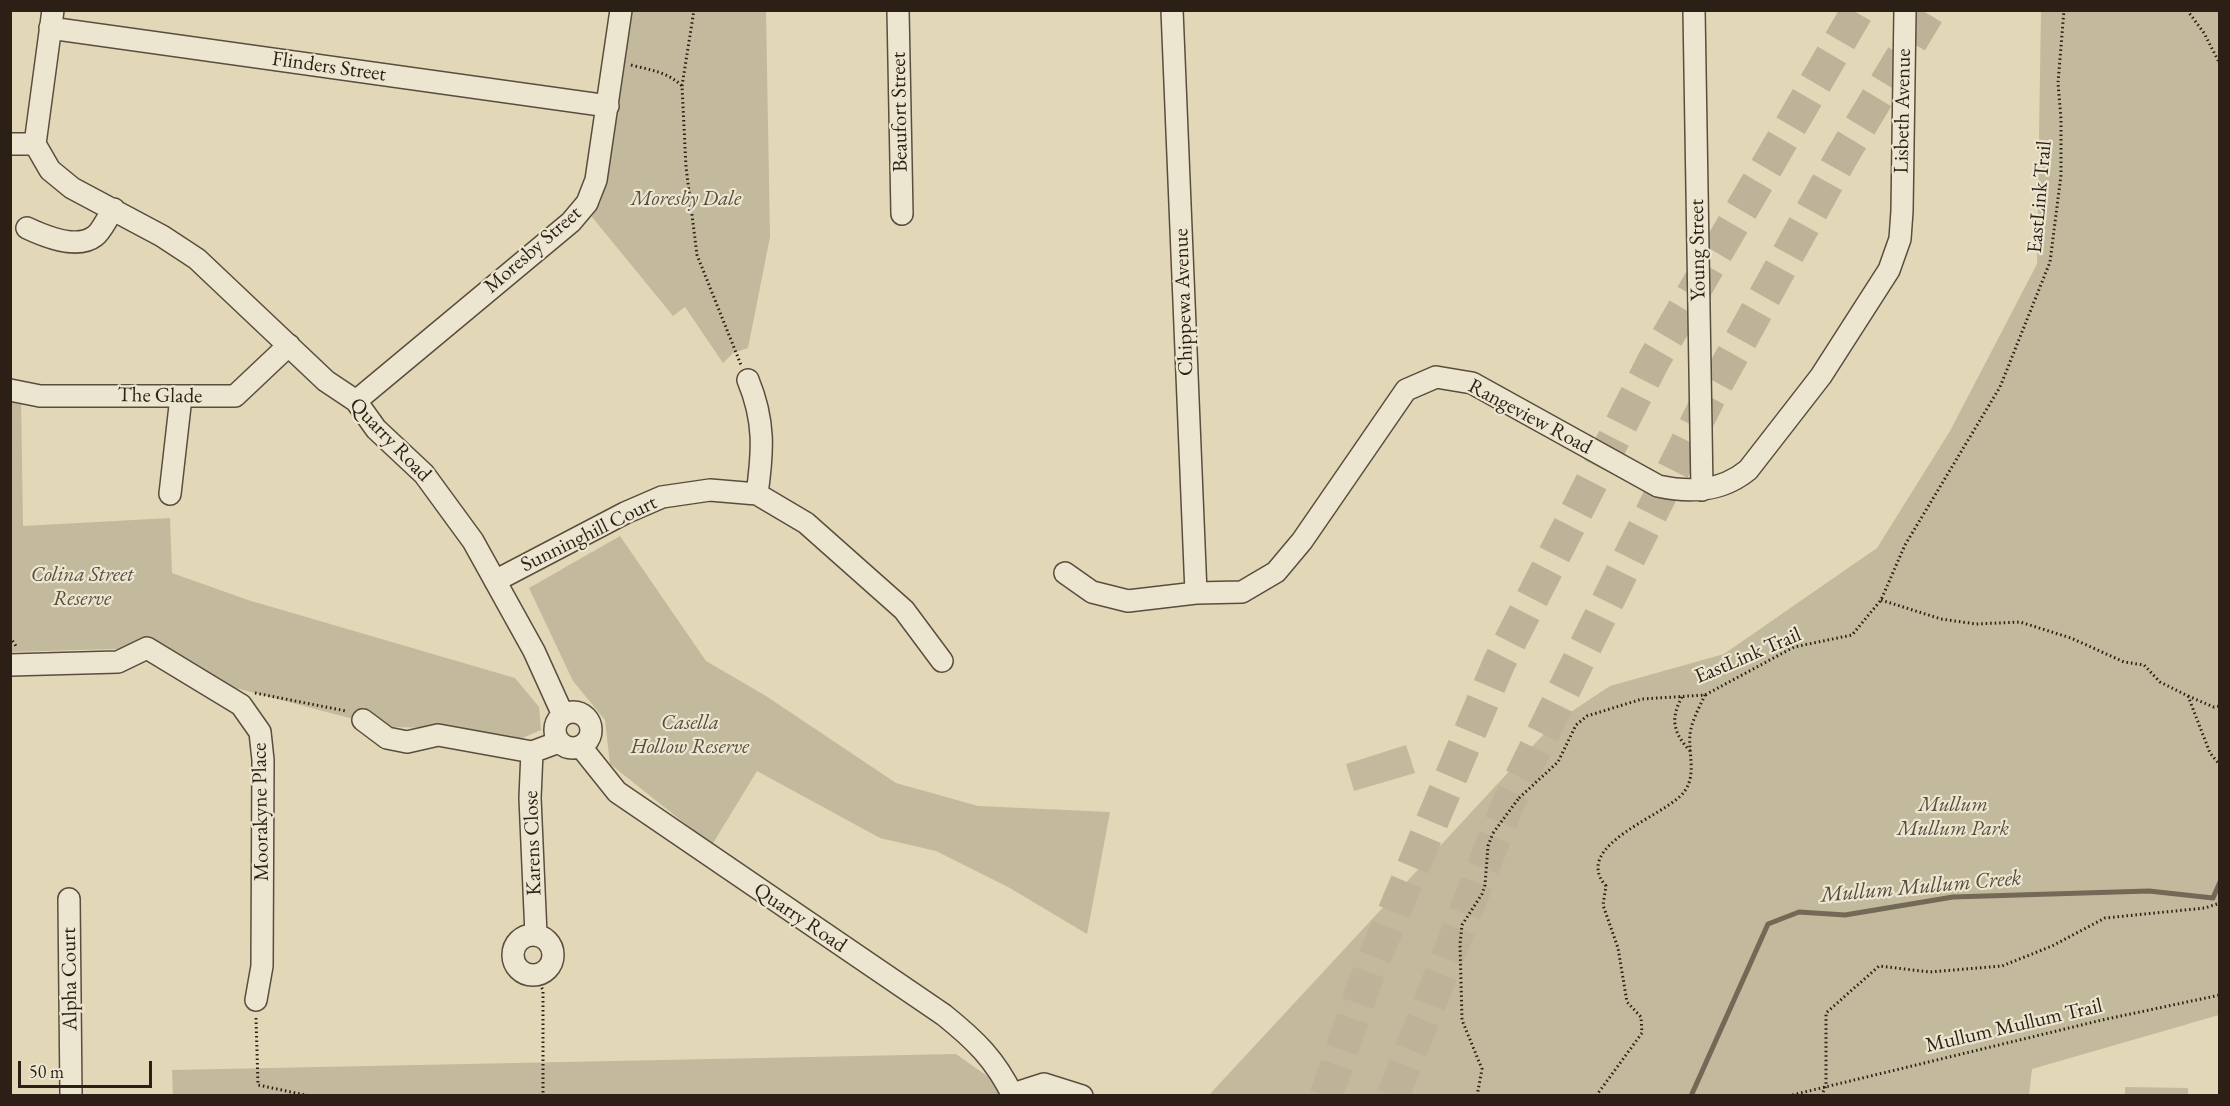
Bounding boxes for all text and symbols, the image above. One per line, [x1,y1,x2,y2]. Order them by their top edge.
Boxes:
street label: Flinders Street [270,47,388,87]
street label: Lisbeth Avenue [1889,48,1917,174]
street label: Beaufort Street [886,52,914,172]
street label: EastLink Trail [2023,140,2057,254]
park label: Moresby Dale [631,186,741,212]
street label: Young Street [1685,199,1711,301]
street label: Moresby Street [479,201,587,299]
street label: Chippewa Avenue [1169,228,1199,376]
street label: Rangeview Road [1464,374,1596,460]
street label: The Glade [117,383,203,409]
street label: Quarry Road [344,393,436,487]
street label: Sunninghill Court [517,490,661,578]
park label: Colina Street Reserve [31,562,133,612]
street label: EastLink Trail [1691,622,1805,690]
park label: Casella Hollow Reserve [631,710,749,760]
street label: Moorakyne Place [247,743,275,881]
street label: Karens Close [519,790,547,896]
park label: Mullum Mullum Park [1897,792,2009,842]
water label: Mullum Mullum Creek [1820,865,2022,909]
street label: Quarry Road [749,878,851,958]
street label: Alpha Court [56,927,84,1031]
street label: Mullum Mullum Trail [1923,993,2105,1059]
scale bar [21,1049,154,1087]
text: 50 m [29,1060,64,1083]

